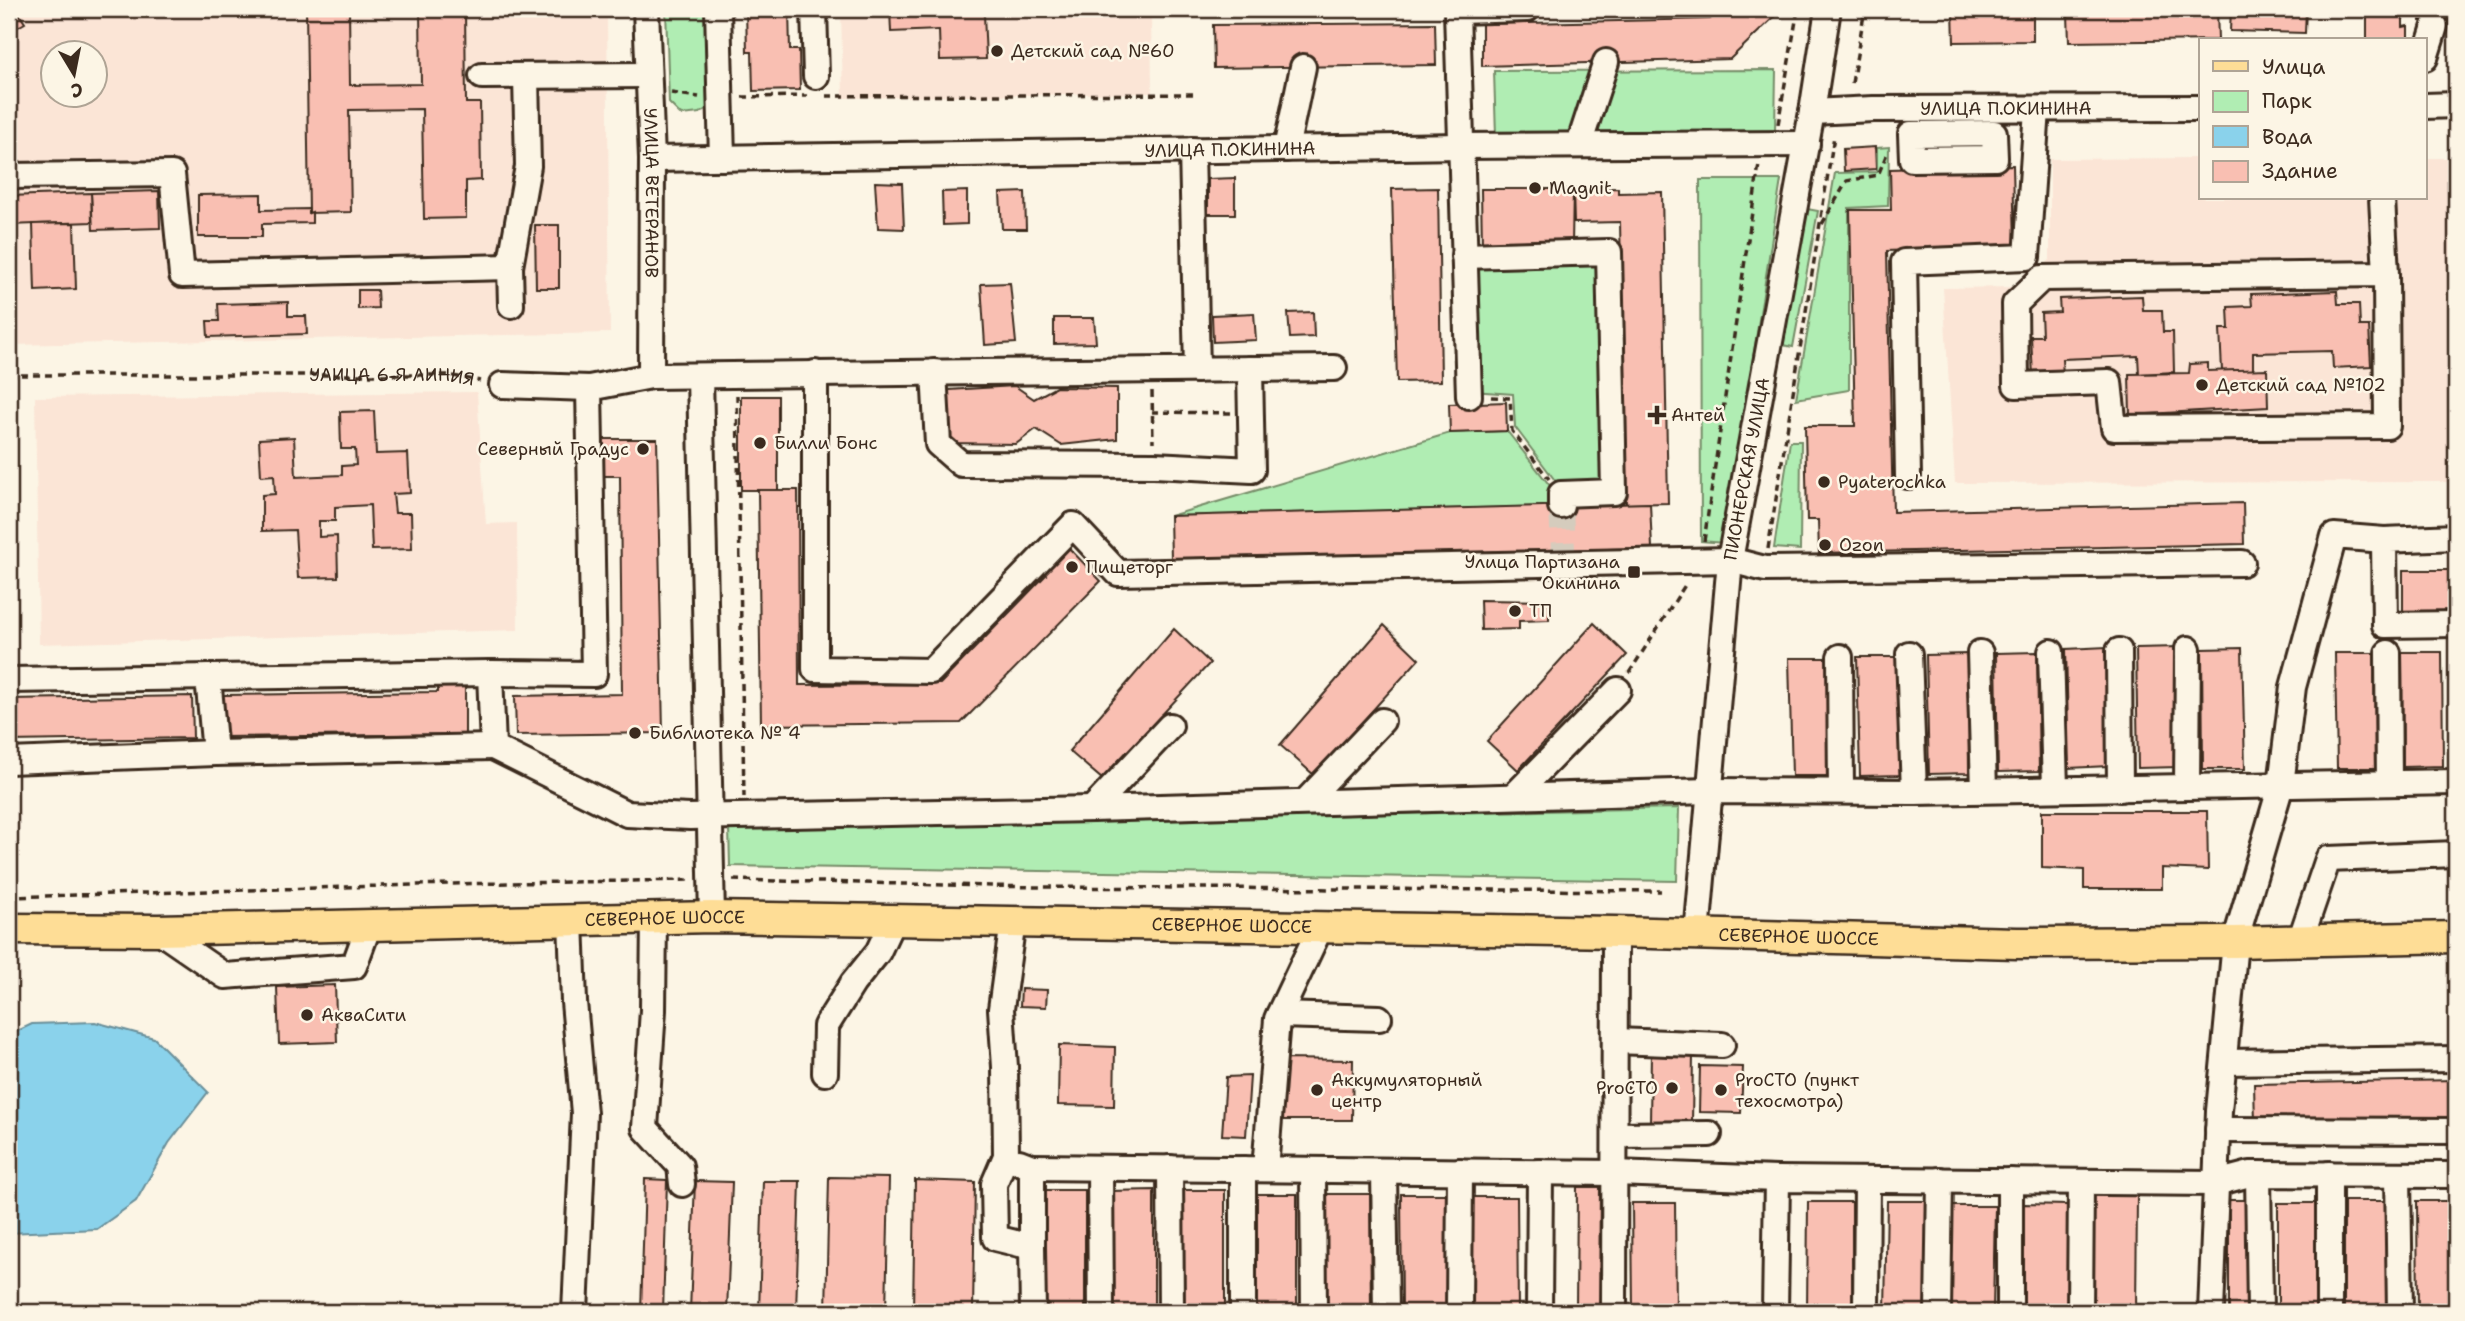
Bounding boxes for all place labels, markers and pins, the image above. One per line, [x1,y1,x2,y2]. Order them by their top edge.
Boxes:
place label: Детский сад №60 [1011,39,1175,63]
marker: Детский сад №60 [989,43,1005,59]
place label: Magnit [1549,176,1612,200]
marker: Magnit [1527,180,1543,196]
place label: Детский сад №102 [2216,373,2386,397]
marker: Детский сад №102 [2194,377,2210,393]
place label: Антей [1671,403,1725,427]
marker: Антей [1649,407,1665,423]
place label: Билли Бонс [774,431,878,455]
marker: Билли Бонс [752,435,768,451]
place label: Северный Градус [478,437,629,461]
marker: Северный Градус [635,441,651,457]
place label: Pyaterochka [1838,470,1946,494]
marker: Pyaterochka [1816,474,1832,490]
place label: Ozon [1839,533,1884,557]
marker: Ozon [1817,537,1833,553]
place label: Улица Партизана Окинина [1465,550,1620,595]
place label: Пищеторг [1086,555,1173,579]
marker: Пищеторг [1064,559,1080,575]
marker: Улица Партизана Окинина [1626,564,1642,580]
place label: ТП [1529,599,1552,623]
marker: ТП [1507,603,1523,619]
place label: Библиотека № 4 [649,721,801,745]
marker: Библиотека № 4 [627,725,643,741]
place label: АкваСити [321,1003,406,1027]
marker: АкваСити [299,1007,315,1023]
place label: Аккумуляторный центр [1331,1068,1483,1113]
place label: ProСТО (пункт техосмотра) [1735,1068,1860,1113]
place label: ProСТО [1596,1076,1658,1100]
marker: ProСТО [1664,1080,1680,1096]
marker: Аккумуляторный центр [1309,1082,1325,1098]
marker: ProСТО (пункт техосмотра) [1713,1082,1729,1098]

